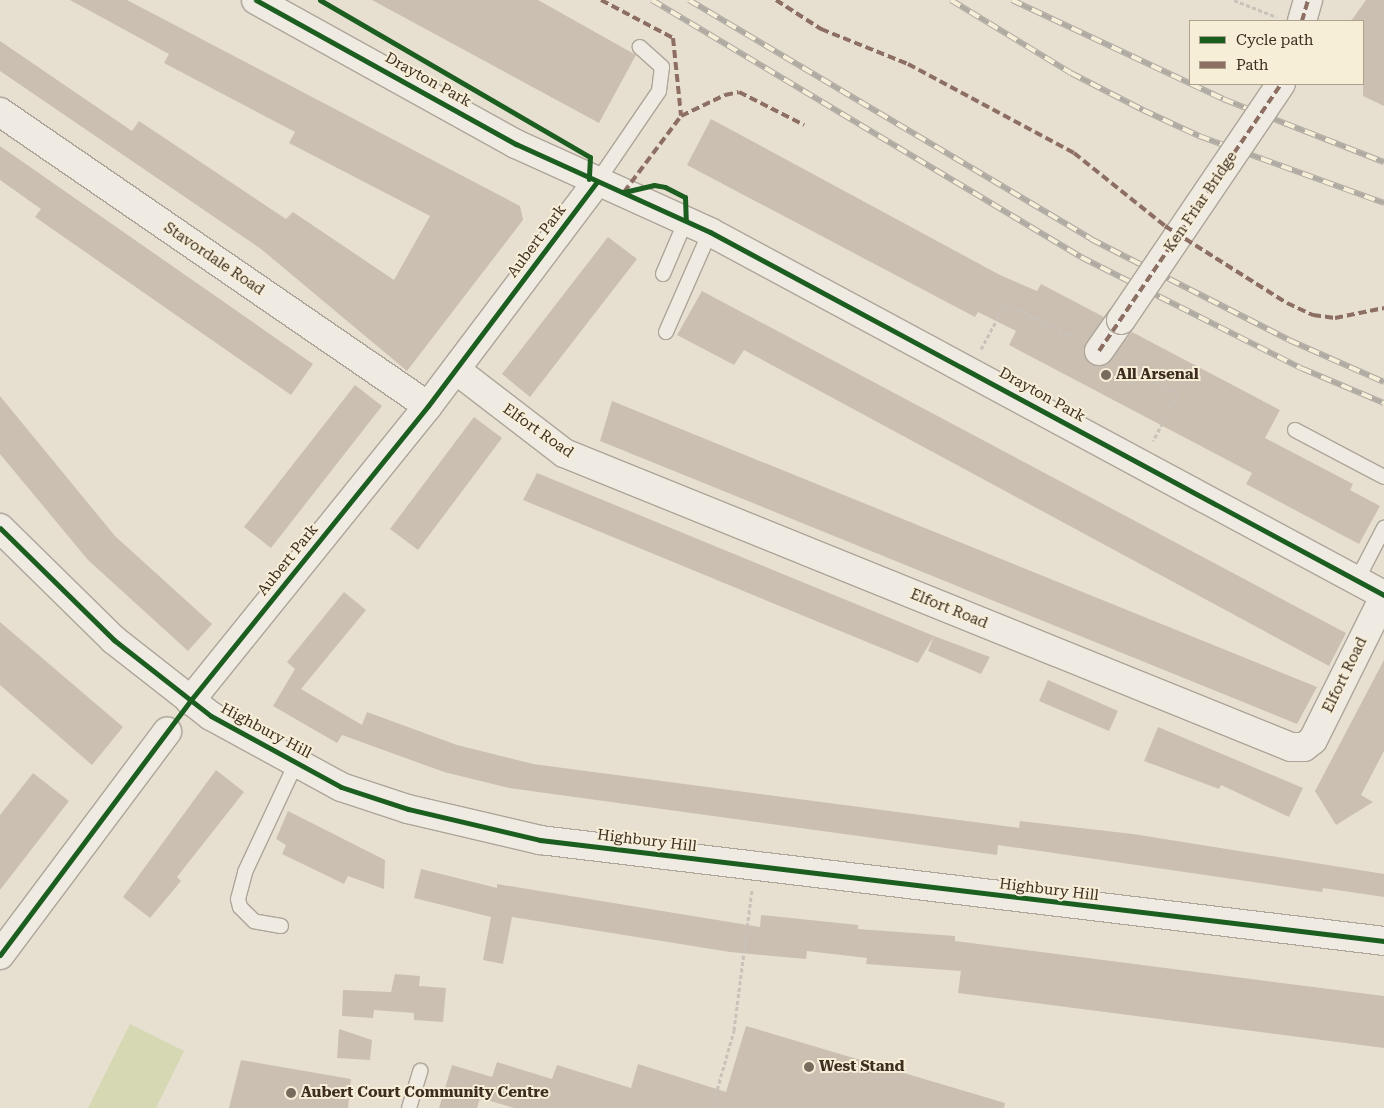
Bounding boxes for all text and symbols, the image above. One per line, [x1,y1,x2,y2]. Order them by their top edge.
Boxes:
legend [1189,20,1364,85]
text: Cycle path [1236,31,1313,49]
street label: Drayton Park [382,49,474,111]
text: Path [1236,56,1269,74]
street label: Ken Friar Bridge [1161,148,1241,256]
street label: Aubert Park [504,201,570,281]
street label: Stavordale Road [160,219,268,299]
street label: Drayton Park [996,364,1088,426]
place label: All Arsenal [1116,366,1199,384]
marker: All Arsenal [1100,369,1112,381]
street label: Elfort Road [499,400,577,462]
street label: Aubert Park [254,521,322,599]
street label: Elfort Road [908,585,990,633]
street label: Elfort Road [1319,634,1371,716]
street label: Highbury Hill [218,700,314,762]
street label: Highbury Hill [596,826,698,856]
street label: Highbury Hill [998,875,1100,905]
place label: West Stand [819,1058,905,1076]
marker: West Stand [803,1061,815,1073]
place label: Aubert Court Community Centre [301,1084,549,1102]
marker: Aubert Court Community Centre [285,1087,297,1099]

